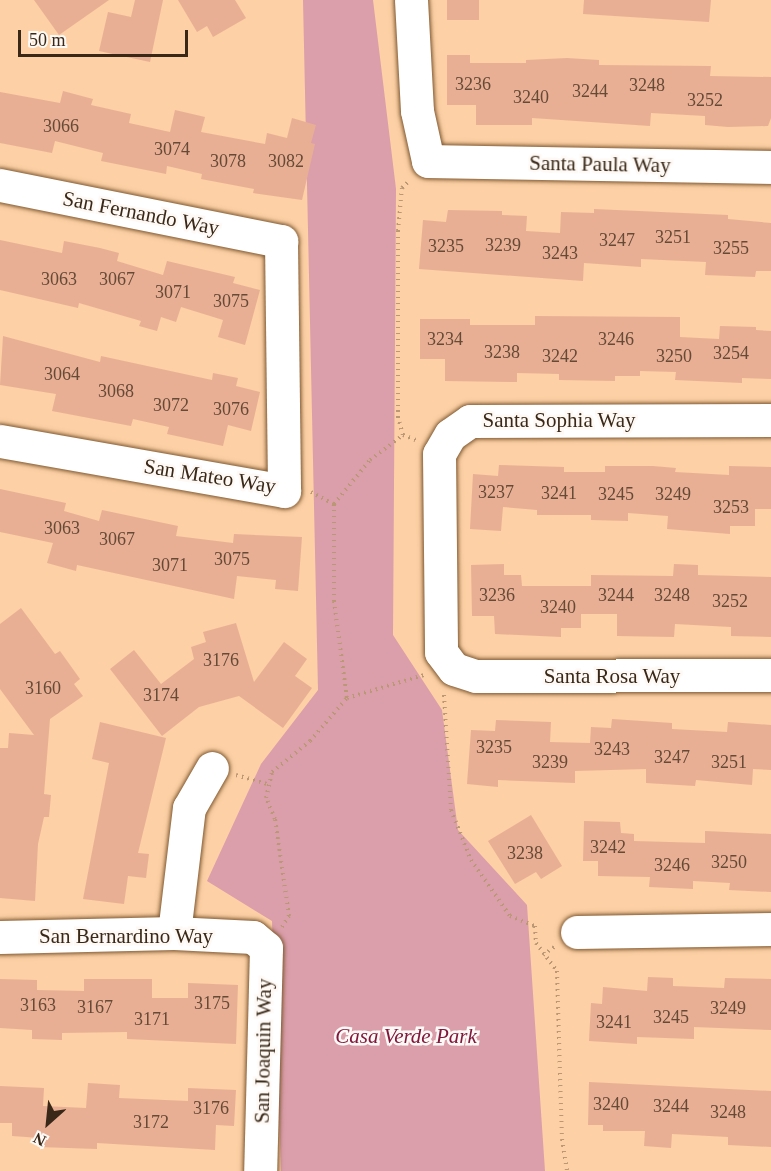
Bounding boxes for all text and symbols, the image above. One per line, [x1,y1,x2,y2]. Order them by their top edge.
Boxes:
scale bar [21,18,190,56]
text: 50 m [29,30,66,50]
house number: 3236 [455,73,491,95]
house number: 3248 [629,74,665,96]
house number: 3244 [572,80,608,102]
house number: 3240 [513,86,549,108]
house number: 3252 [687,89,723,111]
house number: 3066 [43,115,79,137]
house number: 3074 [154,138,190,160]
house number: 3078 [210,150,246,172]
house number: 3082 [268,150,304,172]
street label: Santa Paula Way [529,150,671,178]
street label: San Fernando Way [60,185,222,241]
house number: 3251 [655,226,691,248]
house number: 3247 [599,229,635,251]
house number: 3239 [485,234,521,256]
house number: 3235 [428,235,464,257]
house number: 3255 [713,237,749,259]
house number: 3243 [542,242,578,264]
house number: 3063 [41,268,77,290]
house number: 3067 [99,268,135,290]
house number: 3071 [155,281,191,303]
house number: 3075 [213,290,249,312]
house number: 3234 [427,328,463,350]
house number: 3246 [598,328,634,350]
house number: 3238 [484,341,520,363]
house number: 3254 [713,342,749,364]
house number: 3242 [542,345,578,367]
house number: 3250 [656,345,692,367]
house number: 3064 [44,363,80,385]
house number: 3068 [98,380,134,402]
house number: 3072 [153,394,189,416]
house number: 3076 [213,398,249,420]
street label: Santa Sophia Way [482,407,636,433]
street label: San Mateo Way [142,453,278,499]
house number: 3237 [478,481,514,503]
house number: 3241 [541,482,577,504]
house number: 3245 [598,483,634,505]
house number: 3249 [655,483,691,505]
house number: 3253 [713,496,749,518]
house number: 3063 [44,517,80,539]
house number: 3067 [99,528,135,550]
house number: 3075 [214,548,250,570]
house number: 3071 [152,554,188,576]
house number: 3236 [479,584,515,606]
house number: 3244 [598,584,634,606]
house number: 3248 [654,584,690,606]
house number: 3252 [712,590,748,612]
house number: 3240 [540,596,576,618]
house number: 3176 [203,649,239,671]
street label: Santa Rosa Way [543,663,681,689]
house number: 3160 [25,677,61,699]
house number: 3174 [143,684,179,706]
house number: 3235 [476,736,512,758]
house number: 3243 [594,738,630,760]
house number: 3247 [654,746,690,768]
house number: 3239 [532,751,568,773]
house number: 3251 [711,751,747,773]
house number: 3242 [590,836,626,858]
house number: 3238 [507,842,543,864]
house number: 3250 [711,851,747,873]
house number: 3246 [654,854,690,876]
street label: San Bernardino Way [39,923,213,949]
street label: San Joaquin Way [249,978,277,1124]
house number: 3175 [194,992,230,1014]
house number: 3163 [20,994,56,1016]
house number: 3167 [77,996,113,1018]
house number: 3249 [710,997,746,1019]
house number: 3245 [653,1006,689,1028]
house number: 3171 [134,1008,170,1030]
house number: 3241 [596,1011,632,1033]
park label: Casa Verde Park [335,1023,477,1049]
north arrow [18,1093,78,1153]
house number: 3240 [593,1093,629,1115]
house number: 3244 [653,1095,689,1117]
house number: 3176 [193,1097,229,1119]
house number: 3248 [710,1101,746,1123]
house number: 3172 [133,1111,169,1133]
text: N [31,1129,49,1150]

